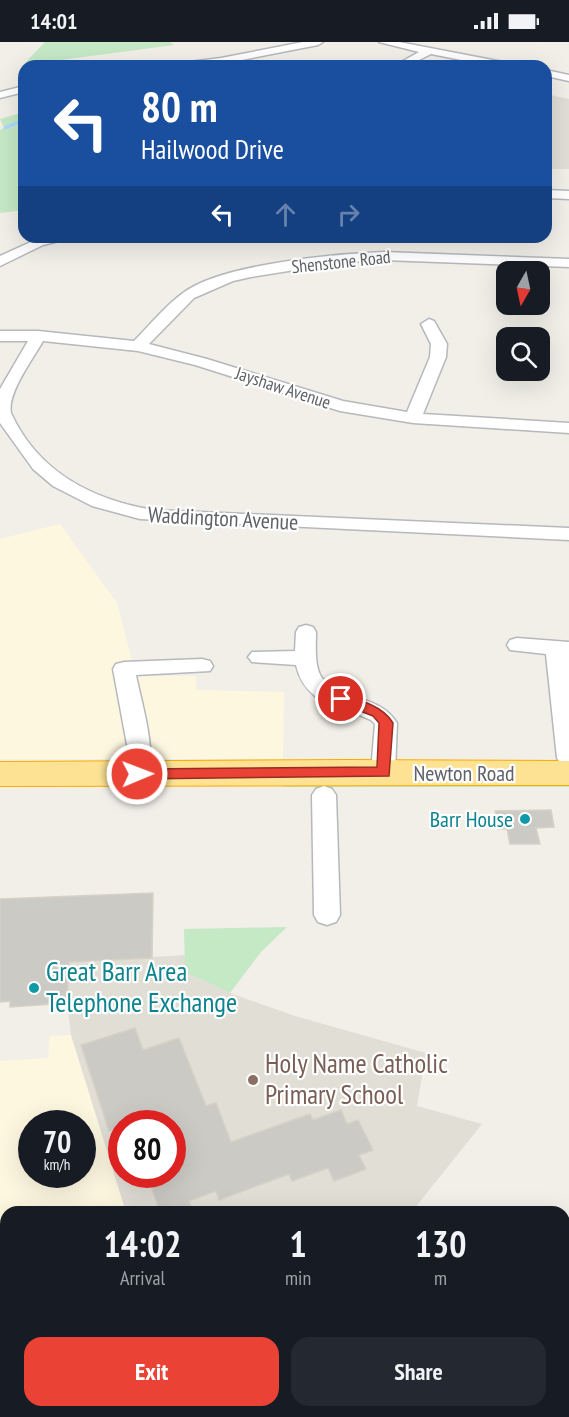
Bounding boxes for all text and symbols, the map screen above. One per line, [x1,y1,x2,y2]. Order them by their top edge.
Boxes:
text: 14:01 [30,7,78,35]
text: 80 m [141,79,218,134]
icon: left [42,84,120,162]
text: Hailwood Drive [141,132,284,166]
icon: left [206,198,239,231]
icon: ahead [269,198,302,231]
icon: right [332,198,365,231]
street label: Shenstone Road [290,245,392,278]
north arrow [496,261,550,315]
map controls [496,261,550,381]
button: search [496,327,550,381]
street label: Jayshaw Avenue [232,361,334,414]
street label: Waddington Avenue [147,500,299,536]
pin [315,673,366,724]
icon: arrive [324,682,357,715]
position arrow [105,742,169,806]
street label: Newton Road [414,759,514,787]
place label: Barr House [430,805,513,833]
marker: Barr House [518,812,532,826]
place label: Great Barr Area Telephone Exchange [46,954,237,1019]
marker: Great Barr Area Telephone Exchange [27,981,41,995]
place label: Holy Name Catholic Primary School [265,1046,448,1111]
marker: Holy Name Catholic Primary School [246,1073,260,1087]
speed limit sign: 80 [108,1110,186,1188]
text: 70 [43,1122,71,1161]
text: km/h [44,1155,70,1174]
text: 14:02 [104,1220,181,1267]
text: 1 [289,1220,307,1267]
text: 130 [415,1220,466,1267]
text: Arrival [120,1265,165,1291]
text: min [285,1265,311,1291]
text: m [434,1265,447,1291]
button: Exit [24,1337,279,1406]
button: Share [291,1337,546,1406]

